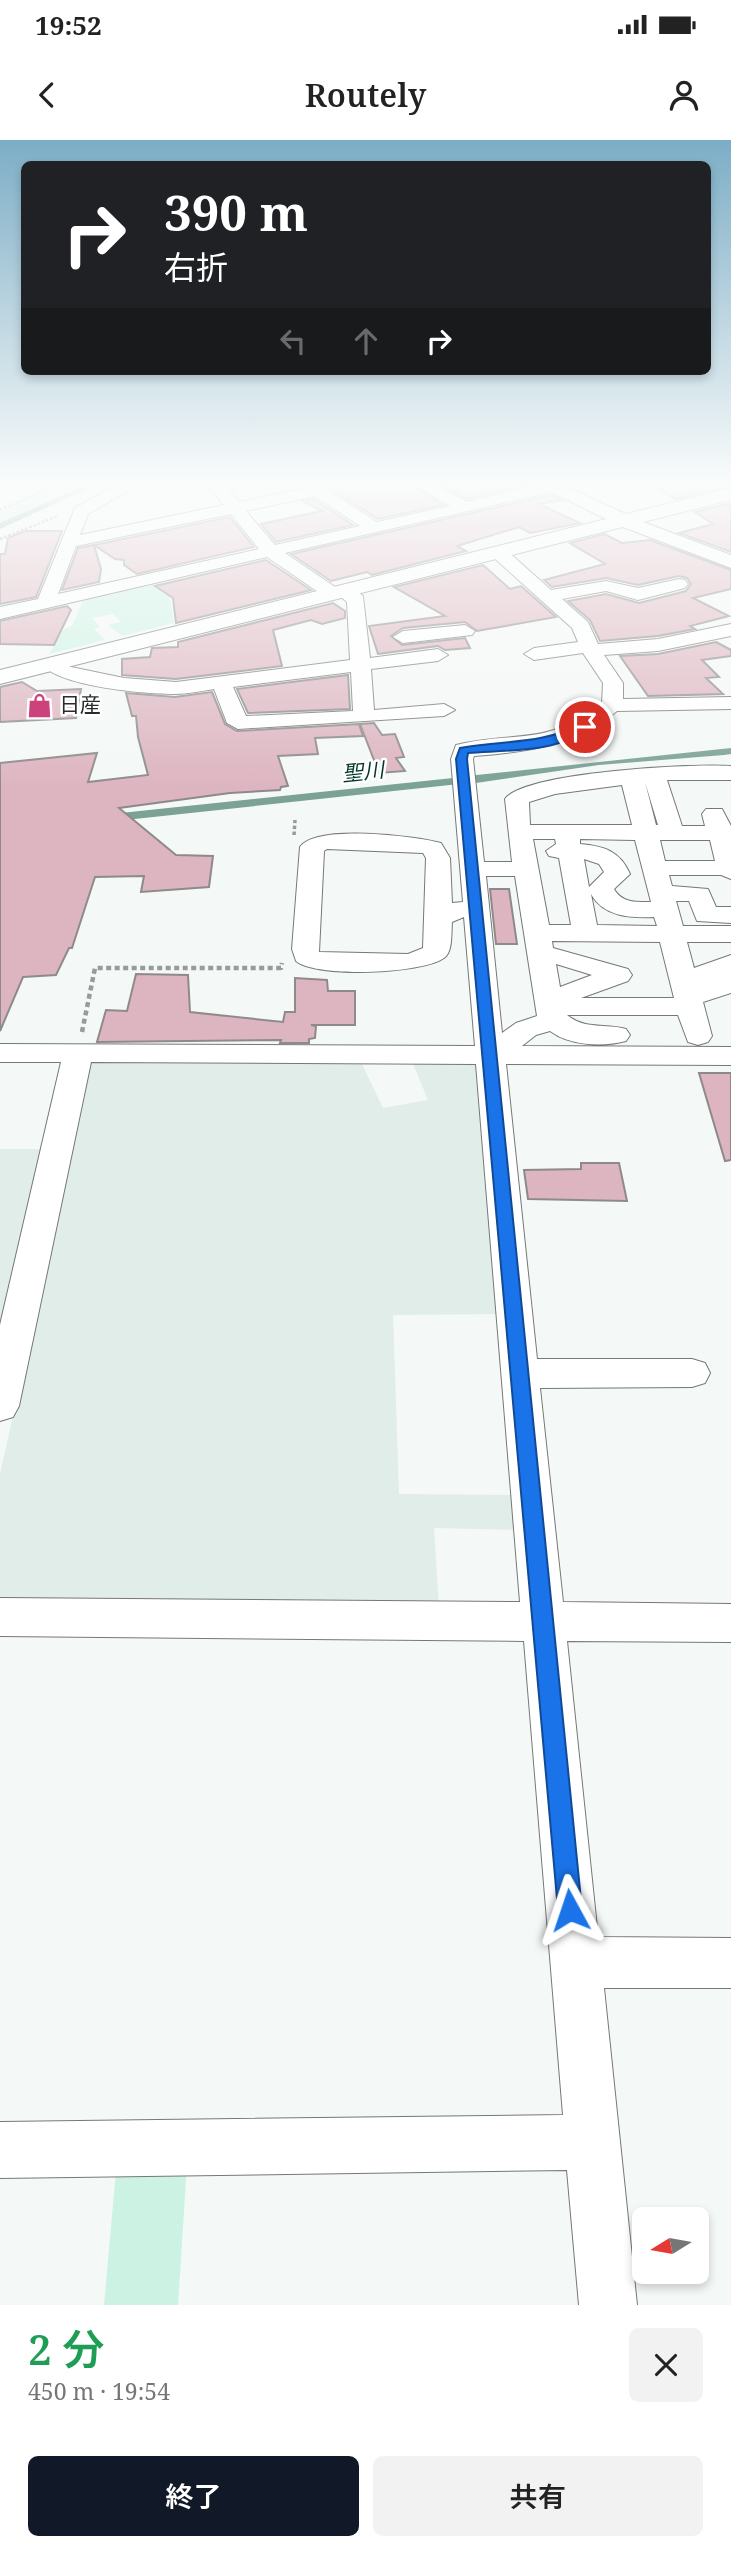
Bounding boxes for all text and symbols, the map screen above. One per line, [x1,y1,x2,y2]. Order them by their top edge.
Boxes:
text: 19:52 [35,7,102,43]
text: Routely [305,73,426,116]
icon: back [28,76,66,114]
icon: person [665,76,703,114]
text: 390 m [164,179,308,245]
icon: right [49,189,140,280]
text: 右折 [164,245,228,288]
icon: left [274,322,312,360]
icon: ahead [347,322,385,360]
icon: right [420,322,458,360]
place label: 日産 [59,690,101,718]
shop icon: 日産 [25,691,53,719]
pin [555,697,615,757]
icon: arrive [566,708,604,746]
water label: 聖川 [341,755,387,787]
position arrow [533,1873,607,1947]
north arrow [632,2207,709,2284]
map controls [632,2207,709,2284]
text: 2 分 [28,2320,105,2377]
button: close [629,2328,703,2402]
text: 450 m · 19:54 [28,2375,170,2407]
button: 終了 [28,2456,359,2536]
button: 共有 [373,2456,703,2536]

